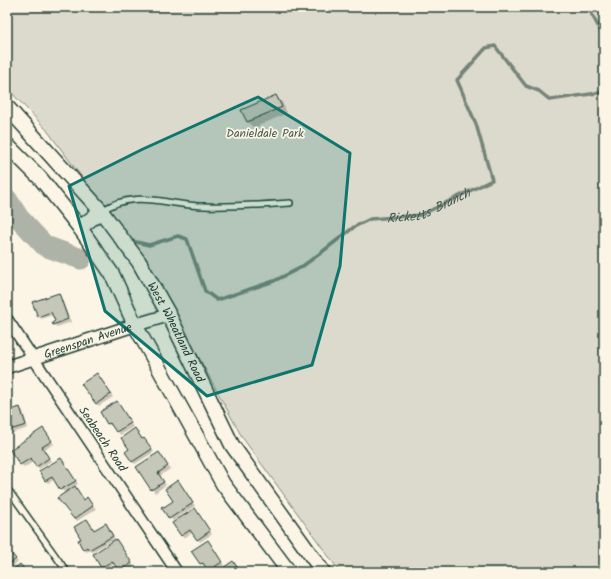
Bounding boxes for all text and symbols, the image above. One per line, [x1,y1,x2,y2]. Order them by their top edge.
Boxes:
park label: Danieldale Park [226,124,304,143]
water label: Ricketts Branch [386,183,475,230]
street label: West Wheatland Road [142,278,210,387]
street label: Greenspan Avenue [41,317,135,364]
street label: Seabeach Road [74,403,132,477]

